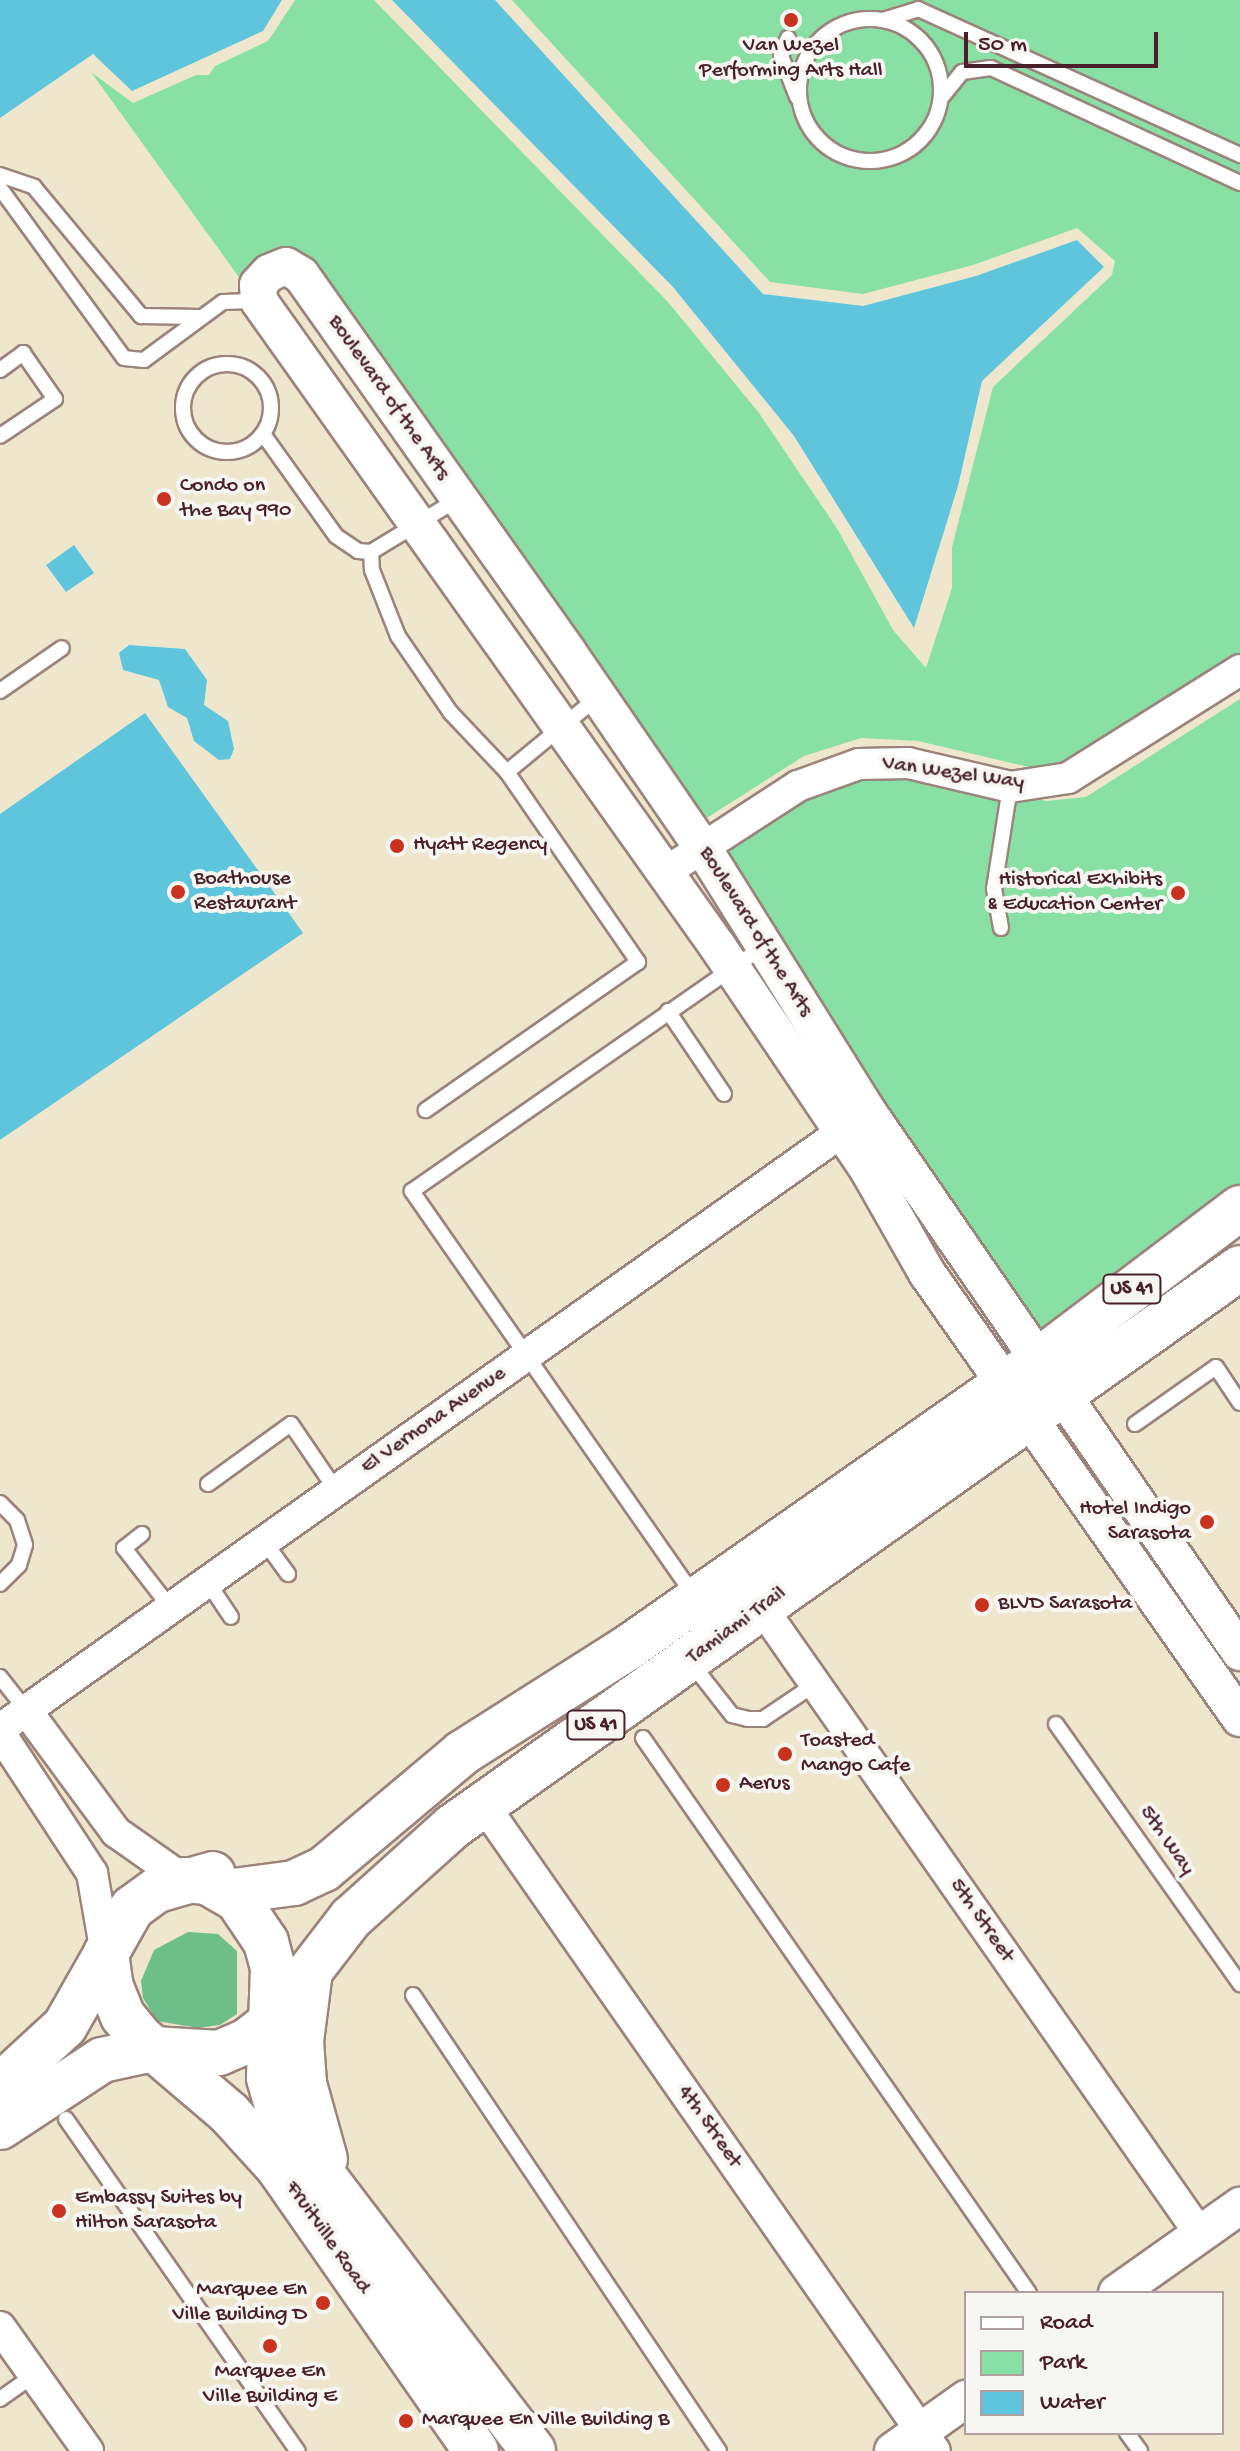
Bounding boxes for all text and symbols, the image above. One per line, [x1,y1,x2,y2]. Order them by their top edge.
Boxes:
marker: Van Wezel Performing Arts Hall [782,11,800,29]
scale bar [968,16,1162,66]
text: 50 m [978,31,1027,60]
place label: Van Wezel Performing Arts Hall [699,33,883,84]
street label: Boulevard of the Arts [321,310,455,486]
place label: Condo on the Bay 990 [180,473,291,524]
marker: Condo on the Bay 990 [155,490,173,508]
street label: Van Wezel Way [880,751,1026,797]
place label: Hyatt Regency [413,833,547,859]
marker: Hyatt Regency [388,837,406,855]
street label: Boulevard of the Arts [692,842,818,1022]
place label: Boathouse Restaurant [194,866,296,918]
place label: Historical Exhibits & Education Center [987,867,1162,918]
marker: Boathouse Restaurant [169,883,187,901]
marker: Historical Exhibits & Education Center [1169,884,1187,902]
road number: US 41 [1102,1273,1162,1305]
street label: El Vernona Avenue [356,1361,512,1481]
place label: Hotel Indigo Sarasota [1079,1496,1191,1548]
marker: Hotel Indigo Sarasota [1198,1513,1216,1531]
street label: Tamiami Trail [682,1581,792,1671]
place label: BLVD Sarasota [998,1592,1132,1618]
marker: BLVD Sarasota [973,1596,991,1614]
road number: US 41 [566,1709,626,1741]
place label: Toasted Mango Cafe [801,1728,910,1780]
marker: Toasted Mango Cafe [776,1745,794,1763]
place label: Aerus [739,1772,790,1798]
marker: Aerus [714,1776,732,1794]
street label: 5th Way [1132,1801,1200,1881]
street label: 5th Street [943,1874,1019,1968]
street label: 4th Street [671,2080,747,2174]
street label: Fruitville Road [278,2176,376,2300]
place label: Embassy Suites by Hilton Sarasota [75,2185,242,2236]
marker: Embassy Suites by Hilton Sarasota [50,2202,68,2220]
place label: Marquee En Ville Building D [172,2277,307,2328]
legend [964,2291,1224,2435]
marker: Marquee En Ville Building D [314,2294,332,2312]
text: Road [1040,2309,1092,2338]
marker: Marquee En Ville Building E [261,2337,279,2355]
text: Park [1040,2349,1086,2378]
place label: Marquee En Ville Building E [203,2359,337,2410]
text: Water [1040,2389,1104,2418]
place label: Marquee En Ville Building B [422,2408,670,2434]
marker: Marquee En Ville Building B [397,2412,415,2430]

